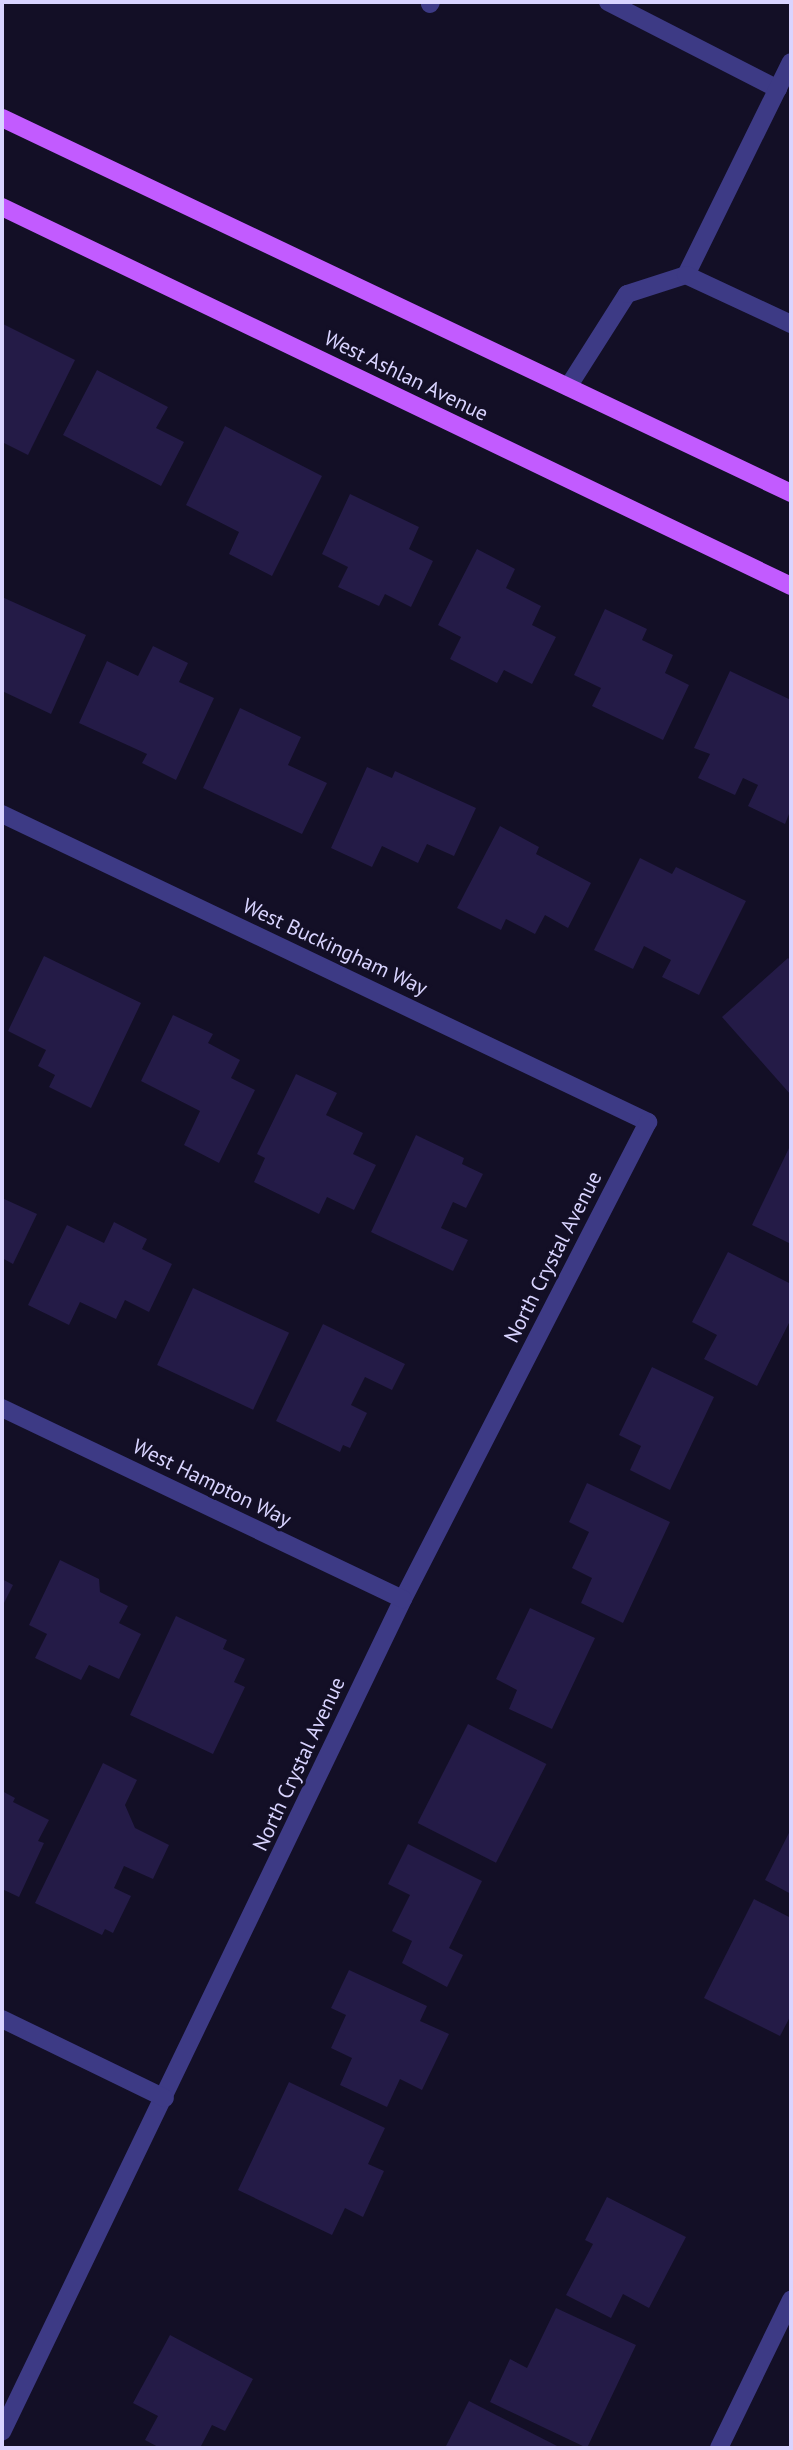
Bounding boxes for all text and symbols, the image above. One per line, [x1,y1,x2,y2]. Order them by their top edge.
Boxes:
street label: West Ashlan Avenue [319,325,493,427]
street label: West Buckingham Way [238,893,432,1001]
street label: North Crystal Avenue [499,1167,607,1347]
street label: West Hampton Way [128,1434,296,1532]
street label: North Crystal Avenue [248,1673,350,1855]

